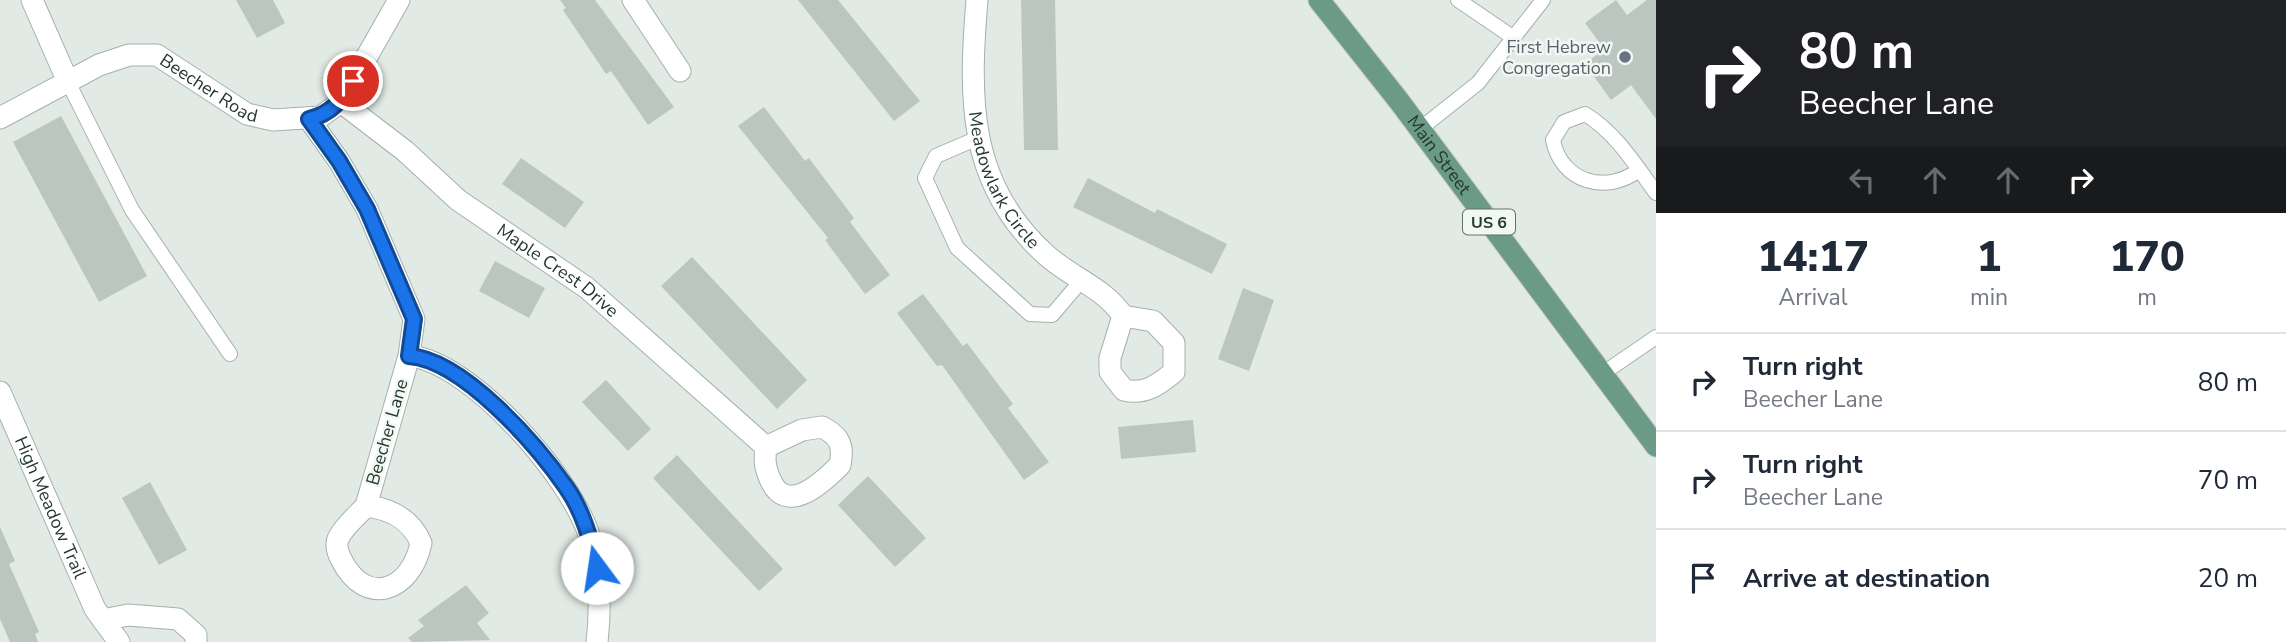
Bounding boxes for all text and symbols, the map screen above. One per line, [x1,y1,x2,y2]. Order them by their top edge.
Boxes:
text: 80 m [1799,18,1914,85]
icon: right [1684,28,1775,119]
place label: First Hebrew Congregation [1502,35,1611,80]
street label: Beecher Road [155,48,260,128]
marker: First Hebrew Congregation [1617,49,1633,65]
pin [323,51,383,111]
icon: arrive [334,62,372,100]
text: Beecher Lane [1799,82,1994,125]
street label: Meadowlark Circle [963,110,1045,254]
street label: Main Street [1402,110,1477,200]
icon: left [1843,161,1881,199]
icon: ahead [1916,161,1954,199]
icon: ahead [1989,161,2027,199]
icon: right [2062,161,2100,199]
road number: US 6 [1463,210,1515,234]
street label: Maple Crest Drive [492,218,624,323]
text: 14:17 [1757,229,1869,286]
text: 1 [1976,229,2002,286]
text: 170 [2109,229,2185,286]
text: Arrival [1778,282,1848,313]
text: min [1970,282,2008,313]
text: m [2137,282,2157,313]
text: Turn right [1743,349,1862,384]
icon: right [1684,363,1722,401]
text: 80 m [2198,365,2258,400]
street label: Beecher Lane [360,376,414,488]
text: Beecher Lane [1743,384,1883,415]
street label: High Meadow Trail [9,433,92,583]
text: Turn right [1743,447,1862,482]
icon: right [1684,461,1722,499]
text: 70 m [2198,463,2258,498]
text: Beecher Lane [1743,482,1883,513]
position arrow [560,531,634,605]
icon: arrive [1684,559,1722,597]
text: Arrive at destination [1743,561,1990,596]
text: 20 m [2198,561,2258,596]

